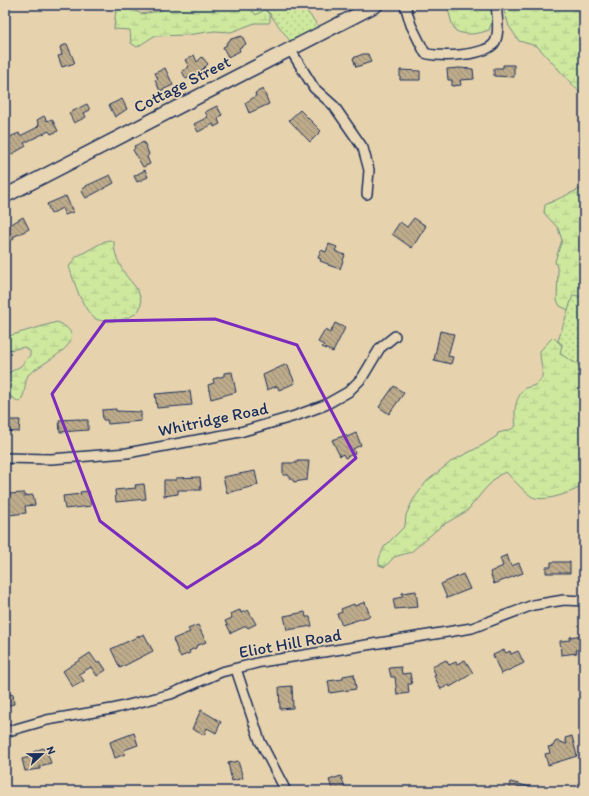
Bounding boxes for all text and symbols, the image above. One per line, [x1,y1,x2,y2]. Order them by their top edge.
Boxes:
street label: Cottage Street [130,51,234,117]
street label: Whitridge Road [156,397,271,440]
street label: Eliot Hill Road [237,624,343,662]
north arrow [22,734,62,774]
text: N [43,745,58,756]

